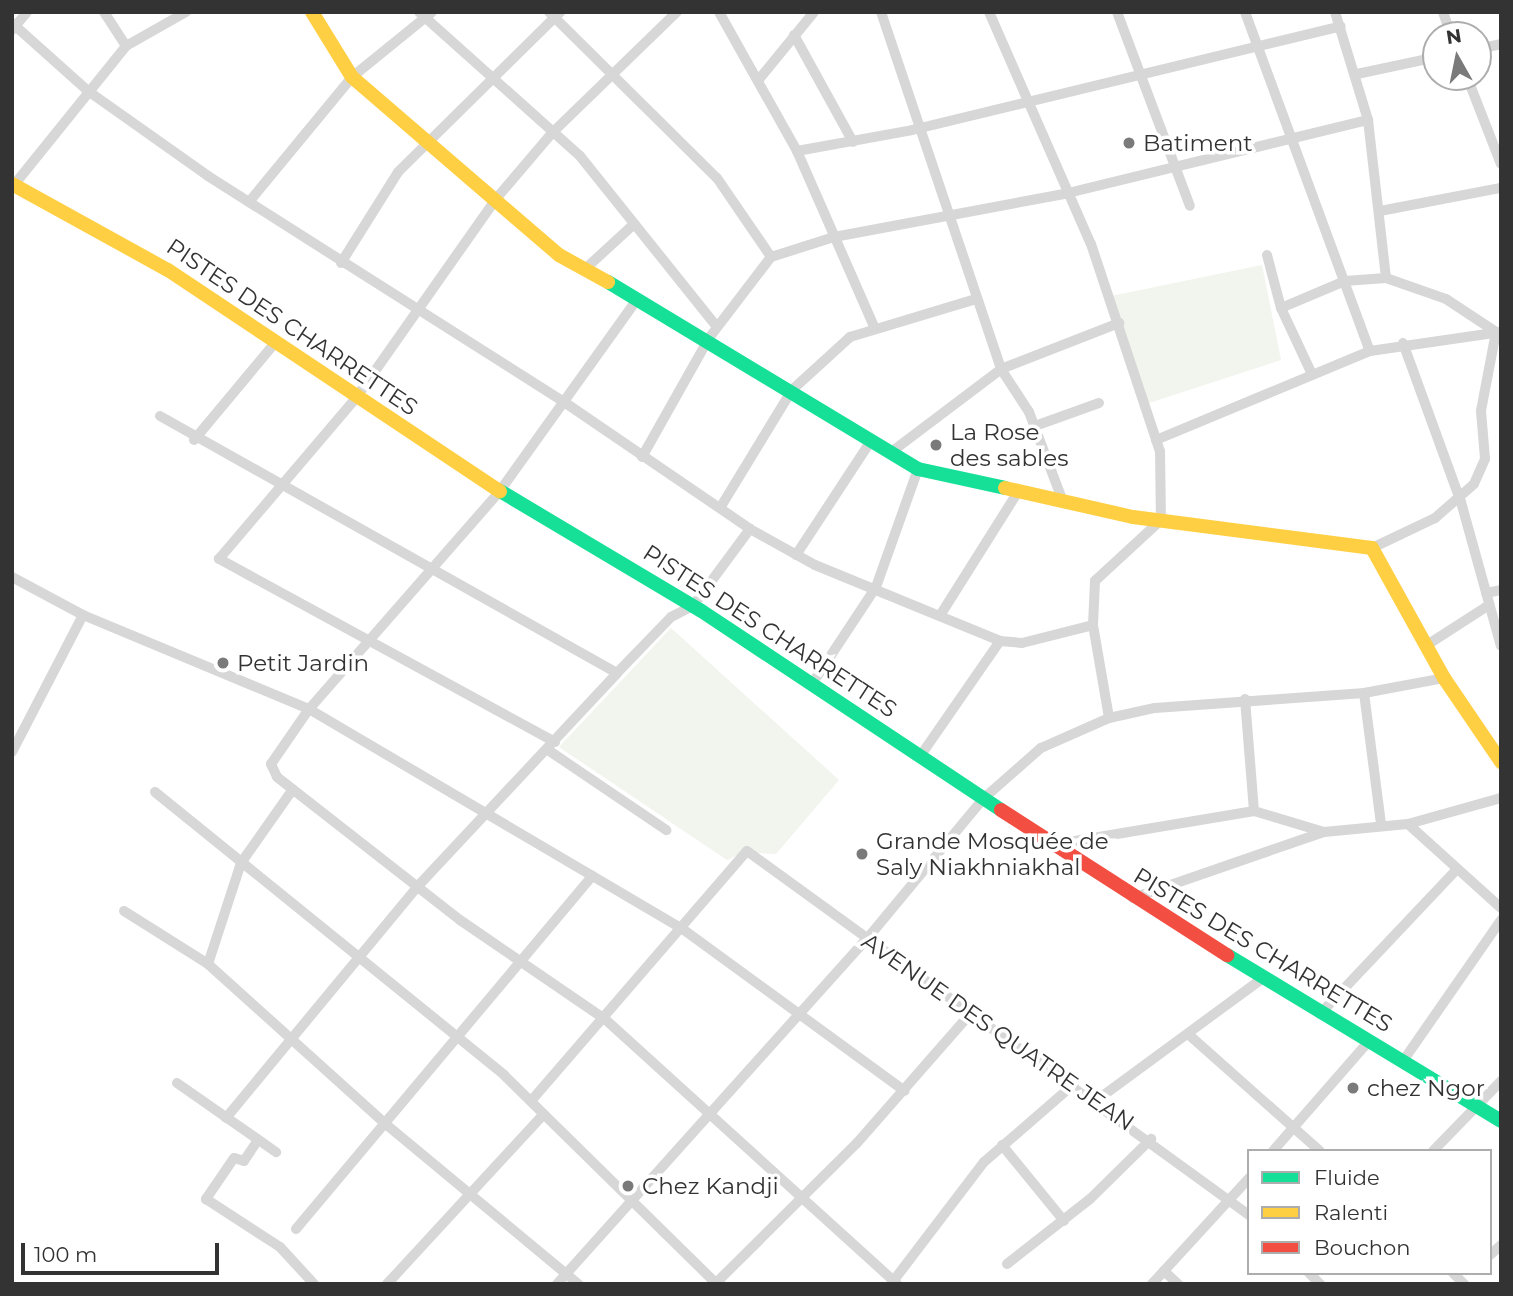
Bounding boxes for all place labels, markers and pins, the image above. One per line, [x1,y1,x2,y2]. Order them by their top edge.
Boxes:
place label: Batiment [1143,129,1253,157]
marker: Batiment [1121,135,1137,151]
place label: La Rose des sables [950,418,1068,472]
marker: La Rose des sables [928,437,944,453]
place label: Petit Jardin [237,649,369,677]
marker: Petit Jardin [215,655,231,671]
place label: Grande Mosquée de Saly Niakhniakhal [876,827,1109,881]
marker: Grande Mosquée de Saly Niakhniakhal [854,846,870,862]
place label: chez Ngor [1367,1074,1485,1102]
marker: chez Ngor [1345,1080,1361,1096]
place label: Chez Kandji [642,1172,779,1200]
marker: Chez Kandji [620,1178,636,1194]

